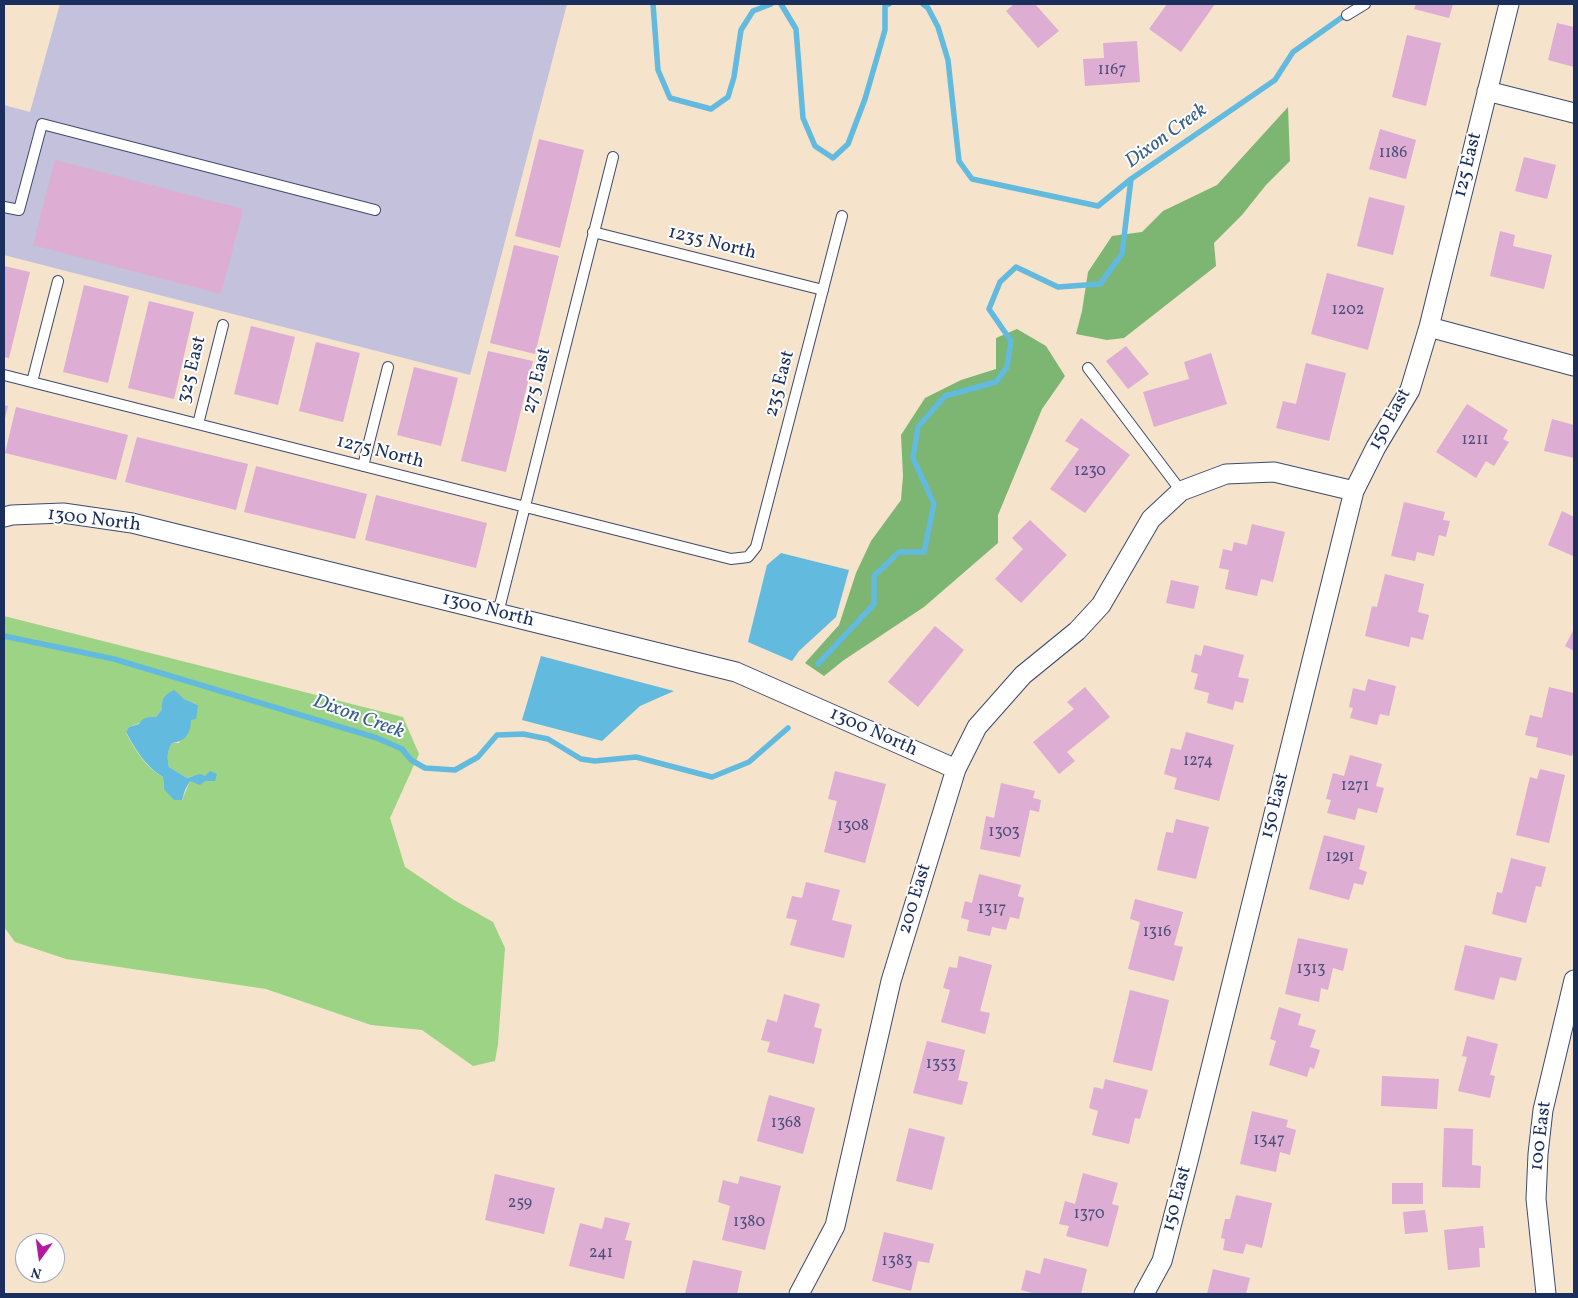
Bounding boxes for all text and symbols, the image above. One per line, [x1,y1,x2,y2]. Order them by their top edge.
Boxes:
house number: 1167 [1098,61,1126,81]
water label: Dixon Creek [1121,99,1213,175]
street label: 125 East [1450,130,1488,200]
house number: 1186 [1379,144,1407,164]
street label: 1235 North [666,222,758,266]
house number: 1202 [1332,301,1364,321]
street label: 325 East [174,334,212,406]
street label: 275 East [519,345,557,417]
street label: 235 East [761,348,801,420]
street label: 150 East [1365,385,1417,455]
street label: 1275 North [334,431,426,475]
house number: 1211 [1461,431,1489,451]
house number: 1230 [1074,462,1106,482]
street label: 1300 North [46,504,142,538]
street label: 1300 North [440,589,536,633]
water label: Dixon Creek [309,690,407,746]
street label: 1300 North [825,703,921,763]
house number: 1274 [1183,752,1213,772]
street label: 150 East [1257,771,1295,841]
house number: 1271 [1341,777,1369,797]
house number: 1308 [837,817,869,837]
house number: 1303 [988,823,1020,843]
house number: 1291 [1325,848,1355,868]
street label: 200 East [894,861,938,937]
house number: 1317 [978,900,1006,920]
house number: 1316 [1143,923,1171,943]
house number: 1313 [1297,960,1325,980]
house number: 1353 [926,1055,956,1075]
street label: 100 East [1526,1100,1558,1172]
house number: 1368 [771,1114,801,1134]
house number: 1347 [1253,1131,1285,1151]
street label: 150 East [1158,1164,1198,1234]
house number: 259 [508,1194,532,1214]
house number: 1370 [1073,1205,1105,1225]
house number: 1380 [733,1213,765,1233]
north arrow [15,1233,65,1283]
house number: 241 [589,1244,613,1264]
house number: 1383 [882,1252,912,1272]
text: N [29,1262,44,1283]

